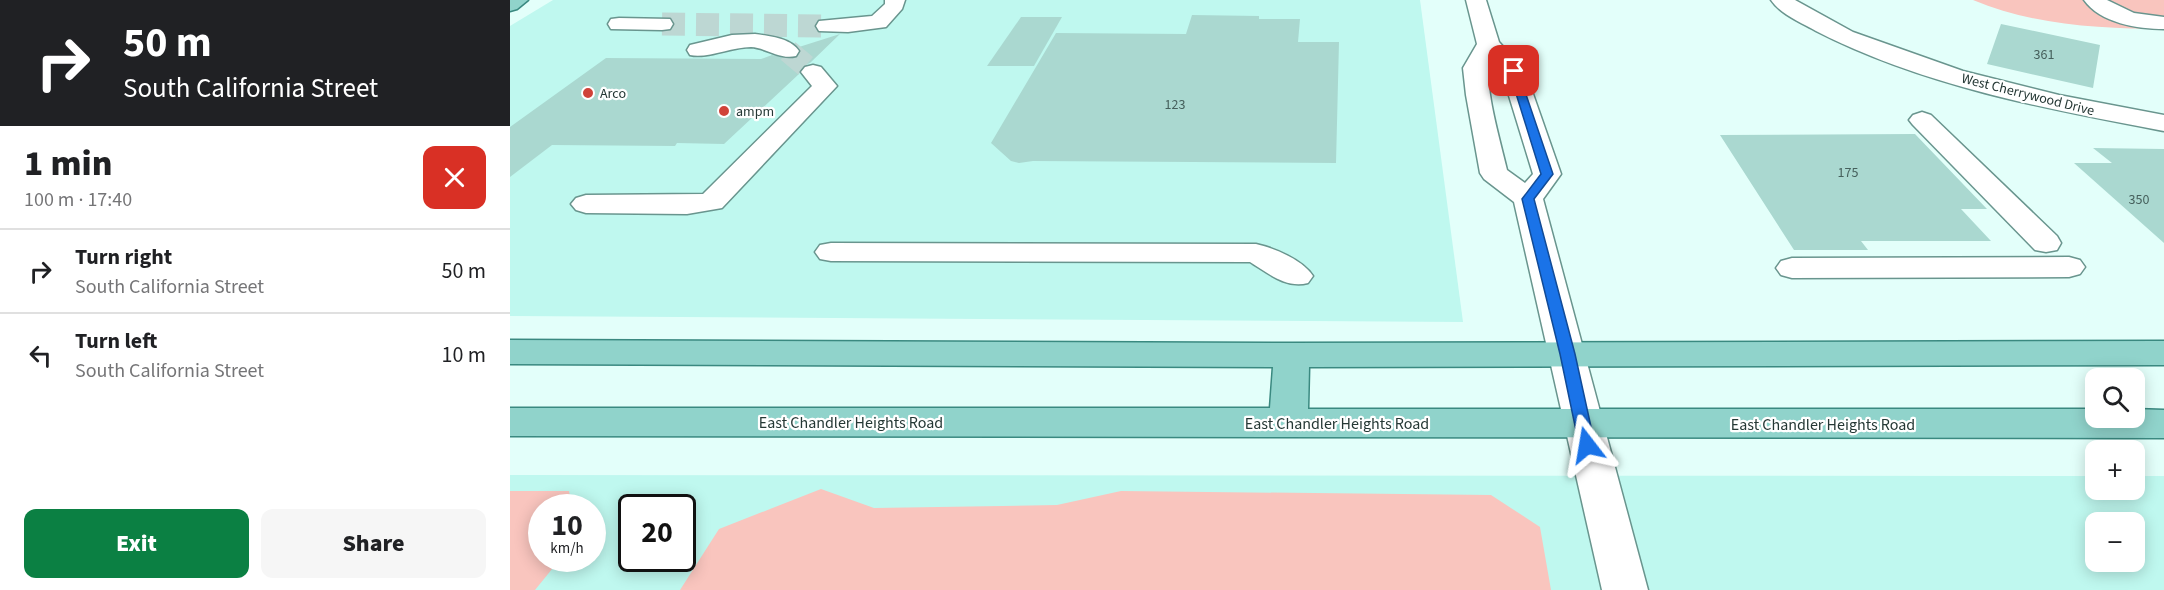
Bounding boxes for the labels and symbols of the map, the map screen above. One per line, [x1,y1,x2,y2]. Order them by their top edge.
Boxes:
pin [1488,45,1539,96]
house number: 361 [2034,45,2054,65]
street label: West Cherrywood Drive [1959,69,2096,121]
place label: Arco [600,84,626,104]
marker: Arco [581,86,595,100]
house number: 123 [1165,95,1185,115]
place label: ampm [736,102,774,122]
marker: ampm [717,104,731,118]
house number: 175 [1838,163,1858,183]
house number: 350 [2129,190,2149,210]
street label: East Chandler Heights Road [759,412,943,434]
street label: East Chandler Heights Road [1245,413,1429,435]
position arrow [1555,413,1619,477]
street label: East Chandler Heights Road [1731,414,1915,436]
speed limit sign: 20 [618,494,696,572]

